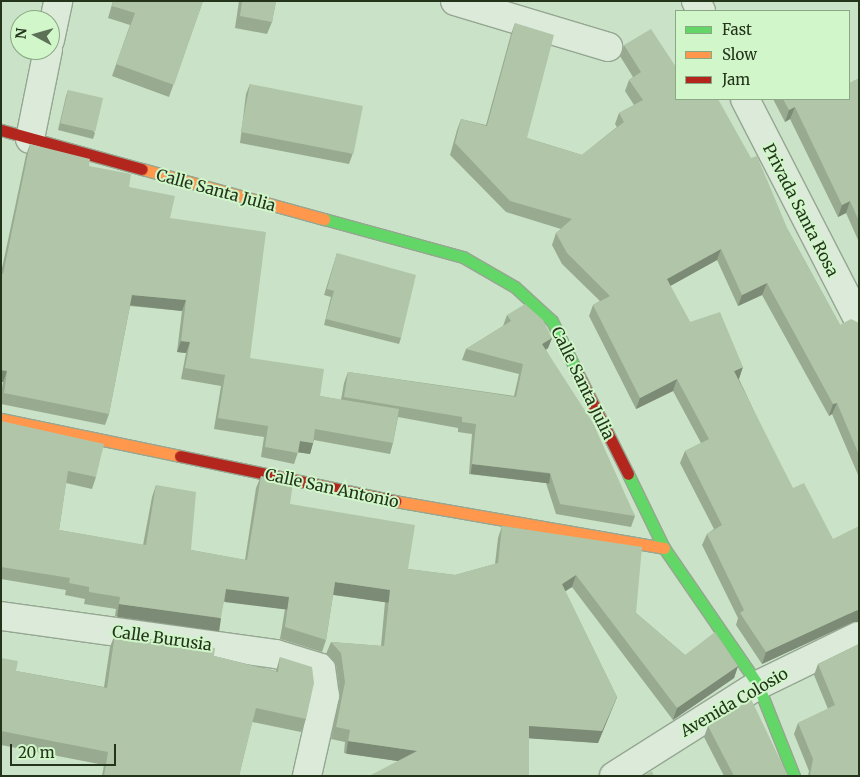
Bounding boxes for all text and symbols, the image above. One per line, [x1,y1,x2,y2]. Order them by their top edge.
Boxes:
north arrow [10,10,60,60]
legend [675,10,850,100]
text: Fast [722,20,752,39]
text: N [12,27,31,40]
text: Slow [722,45,757,64]
text: Jam [722,70,750,89]
street label: Privada Santa Rosa [759,140,843,280]
street label: Calle Santa Julia [154,165,278,215]
street label: Calle Santa Julia [547,324,619,442]
street label: Calle San Antonio [264,464,400,512]
street label: Calle Burusia [111,621,213,655]
street label: Avenida Colosio [677,663,791,741]
scale bar [12,734,119,766]
text: 20 m [18,743,55,762]

